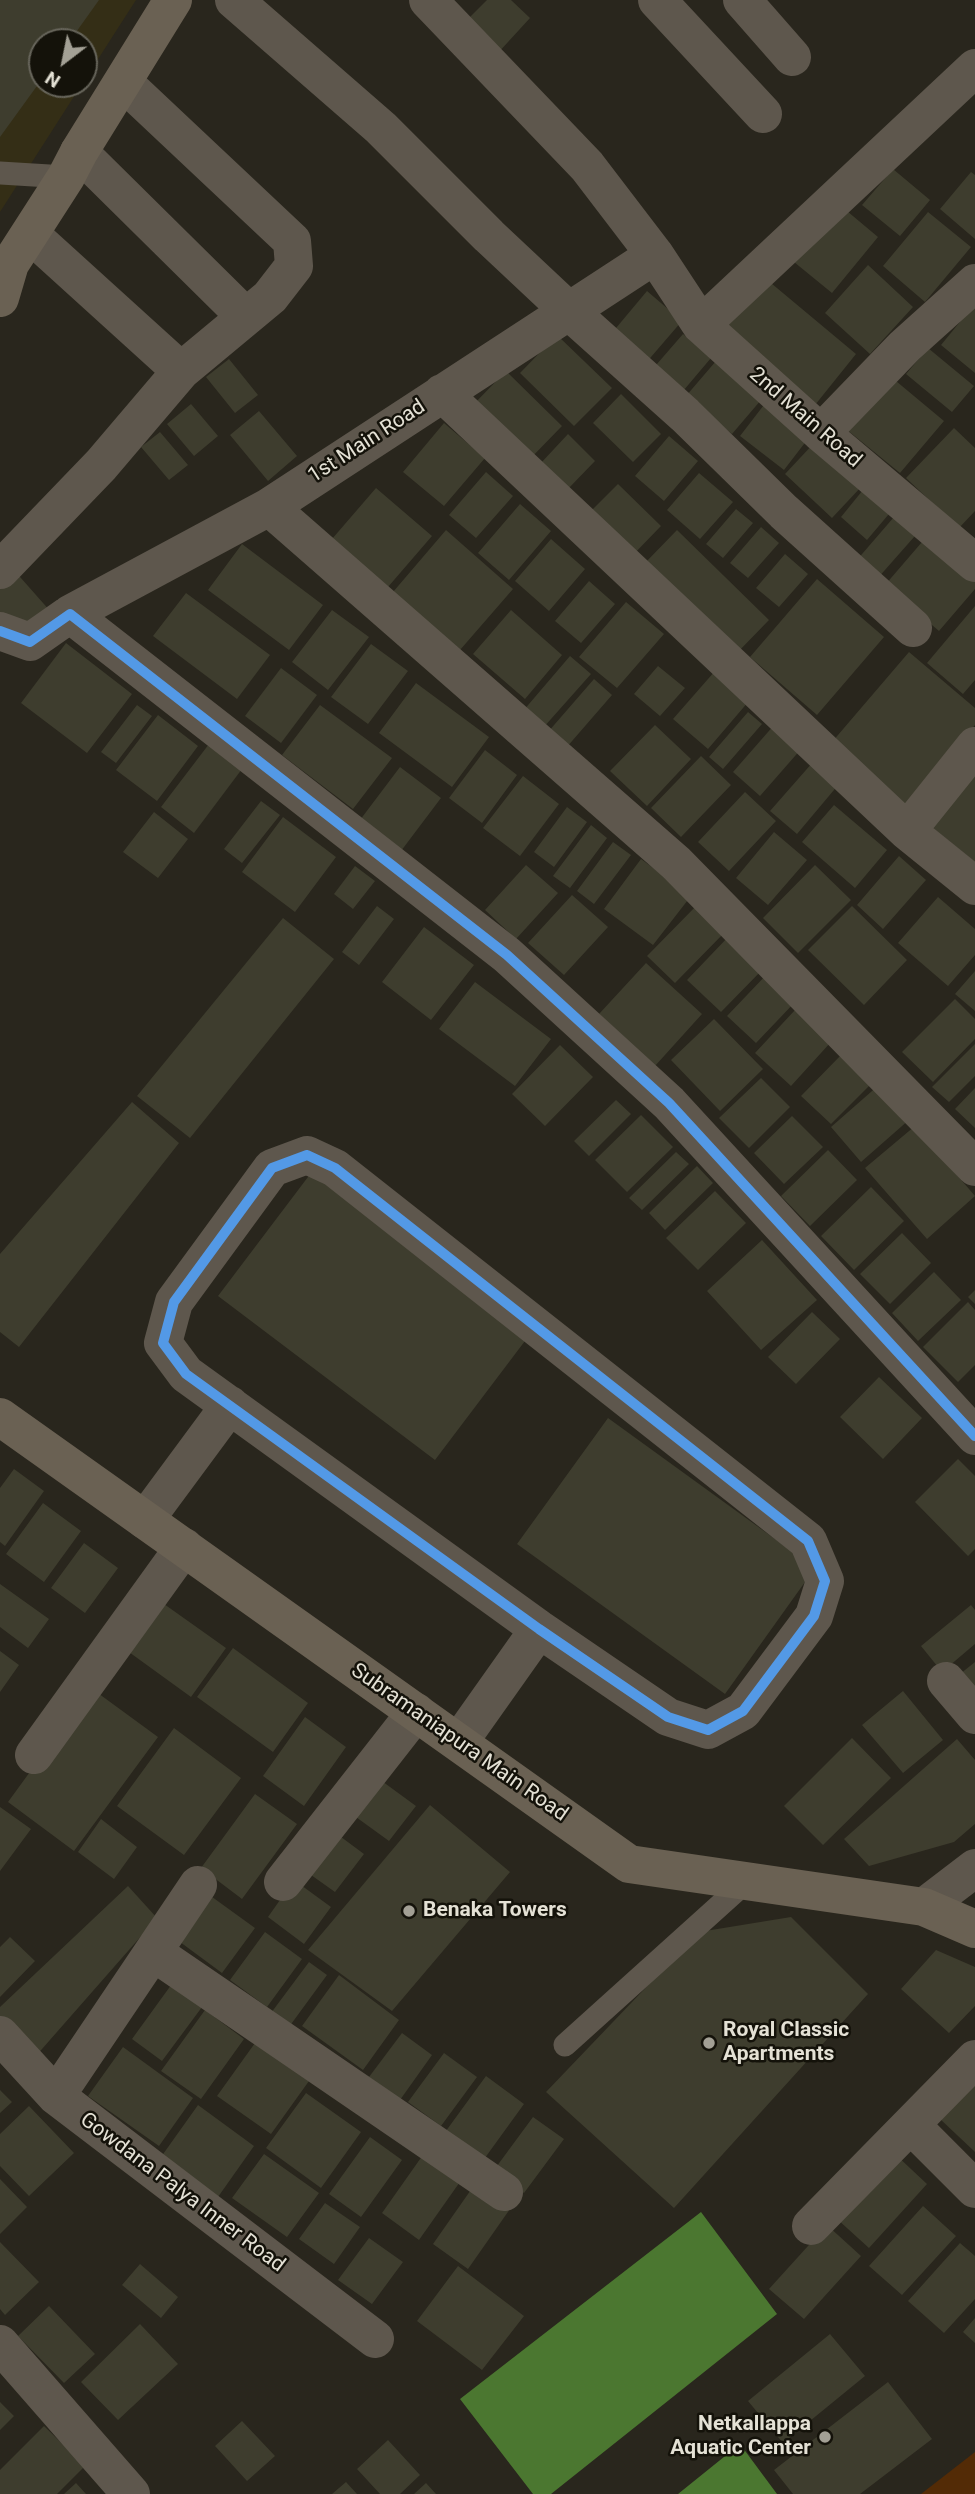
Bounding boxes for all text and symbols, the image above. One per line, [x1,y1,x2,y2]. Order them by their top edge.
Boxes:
north arrow [28,28,98,98]
text: N [41,66,64,93]
street label: 2nd Main Road [744,362,866,474]
street label: 1st Main Road [304,395,430,489]
street label: Subramaniapura Main Road [346,1659,572,1827]
place label: Benaka Towers [423,1898,567,1924]
marker: Benaka Towers [401,1903,417,1919]
place label: Royal Classic Apartments [723,2018,849,2068]
marker: Royal Classic Apartments [701,2035,717,2051]
street label: Gowdana Palya Inner Road [75,2108,289,2278]
place label: Netkallappa Aquatic Center [670,2412,811,2462]
marker: Netkallappa Aquatic Center [817,2429,833,2445]

